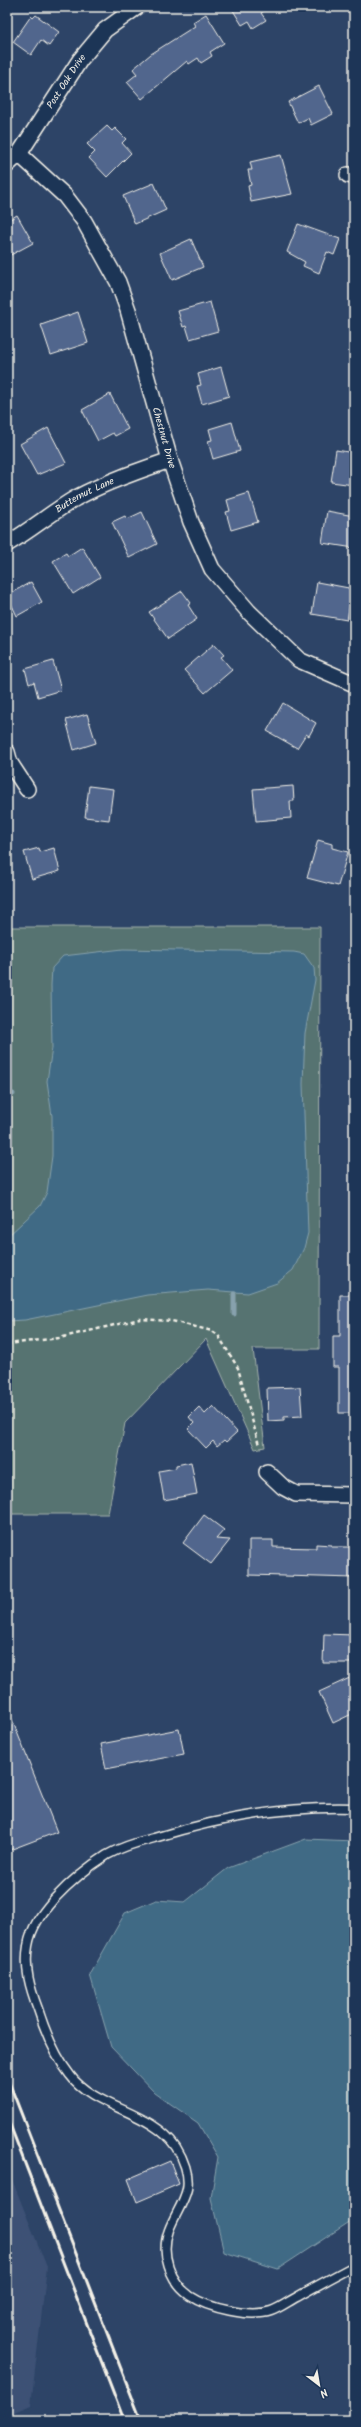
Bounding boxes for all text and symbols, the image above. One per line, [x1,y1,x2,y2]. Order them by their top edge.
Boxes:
street label: Post Oak Drive [42,50,90,112]
street label: Chestnut Drive [148,405,180,471]
street label: Butternut Lane [52,473,117,517]
north arrow [299,2365,339,2405]
text: N [316,2383,331,2402]

